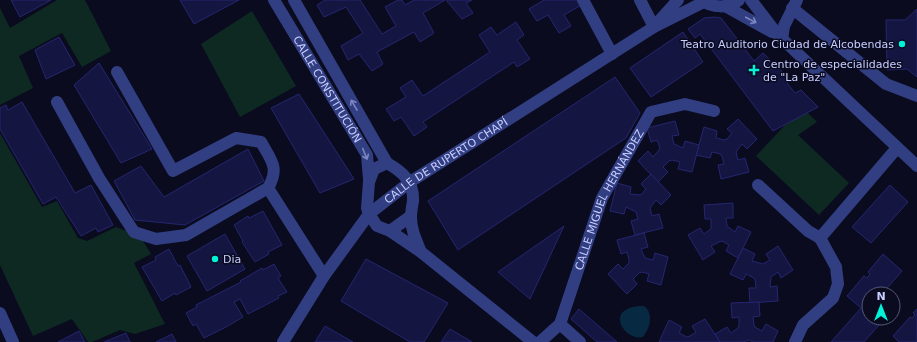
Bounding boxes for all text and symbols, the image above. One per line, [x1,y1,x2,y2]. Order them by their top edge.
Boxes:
one-way arrow [745,17,757,25]
street label: CALLE CONSTITUCIÓN [290,34,364,145]
place label: Teatro Auditorio Ciudad de Alcobendas [680,38,894,51]
marker: Teatro Auditorio Ciudad de Alcobendas [897,39,907,49]
place label: Centro de especialidades de "La Paz" [763,58,902,84]
marker: Centro de especialidades de "La Paz" [748,64,760,76]
one-way arrow [350,99,358,111]
street label: CALLE DE RUPERTO CHAPÍ [382,116,510,207]
street label: CALLE MIGUEL HERNÁNDEZ [572,127,647,272]
one-way arrow [361,147,369,159]
place label: Dia [223,253,241,266]
marker: Dia [210,254,220,264]
north arrow [861,286,901,326]
text: N [876,290,886,303]

